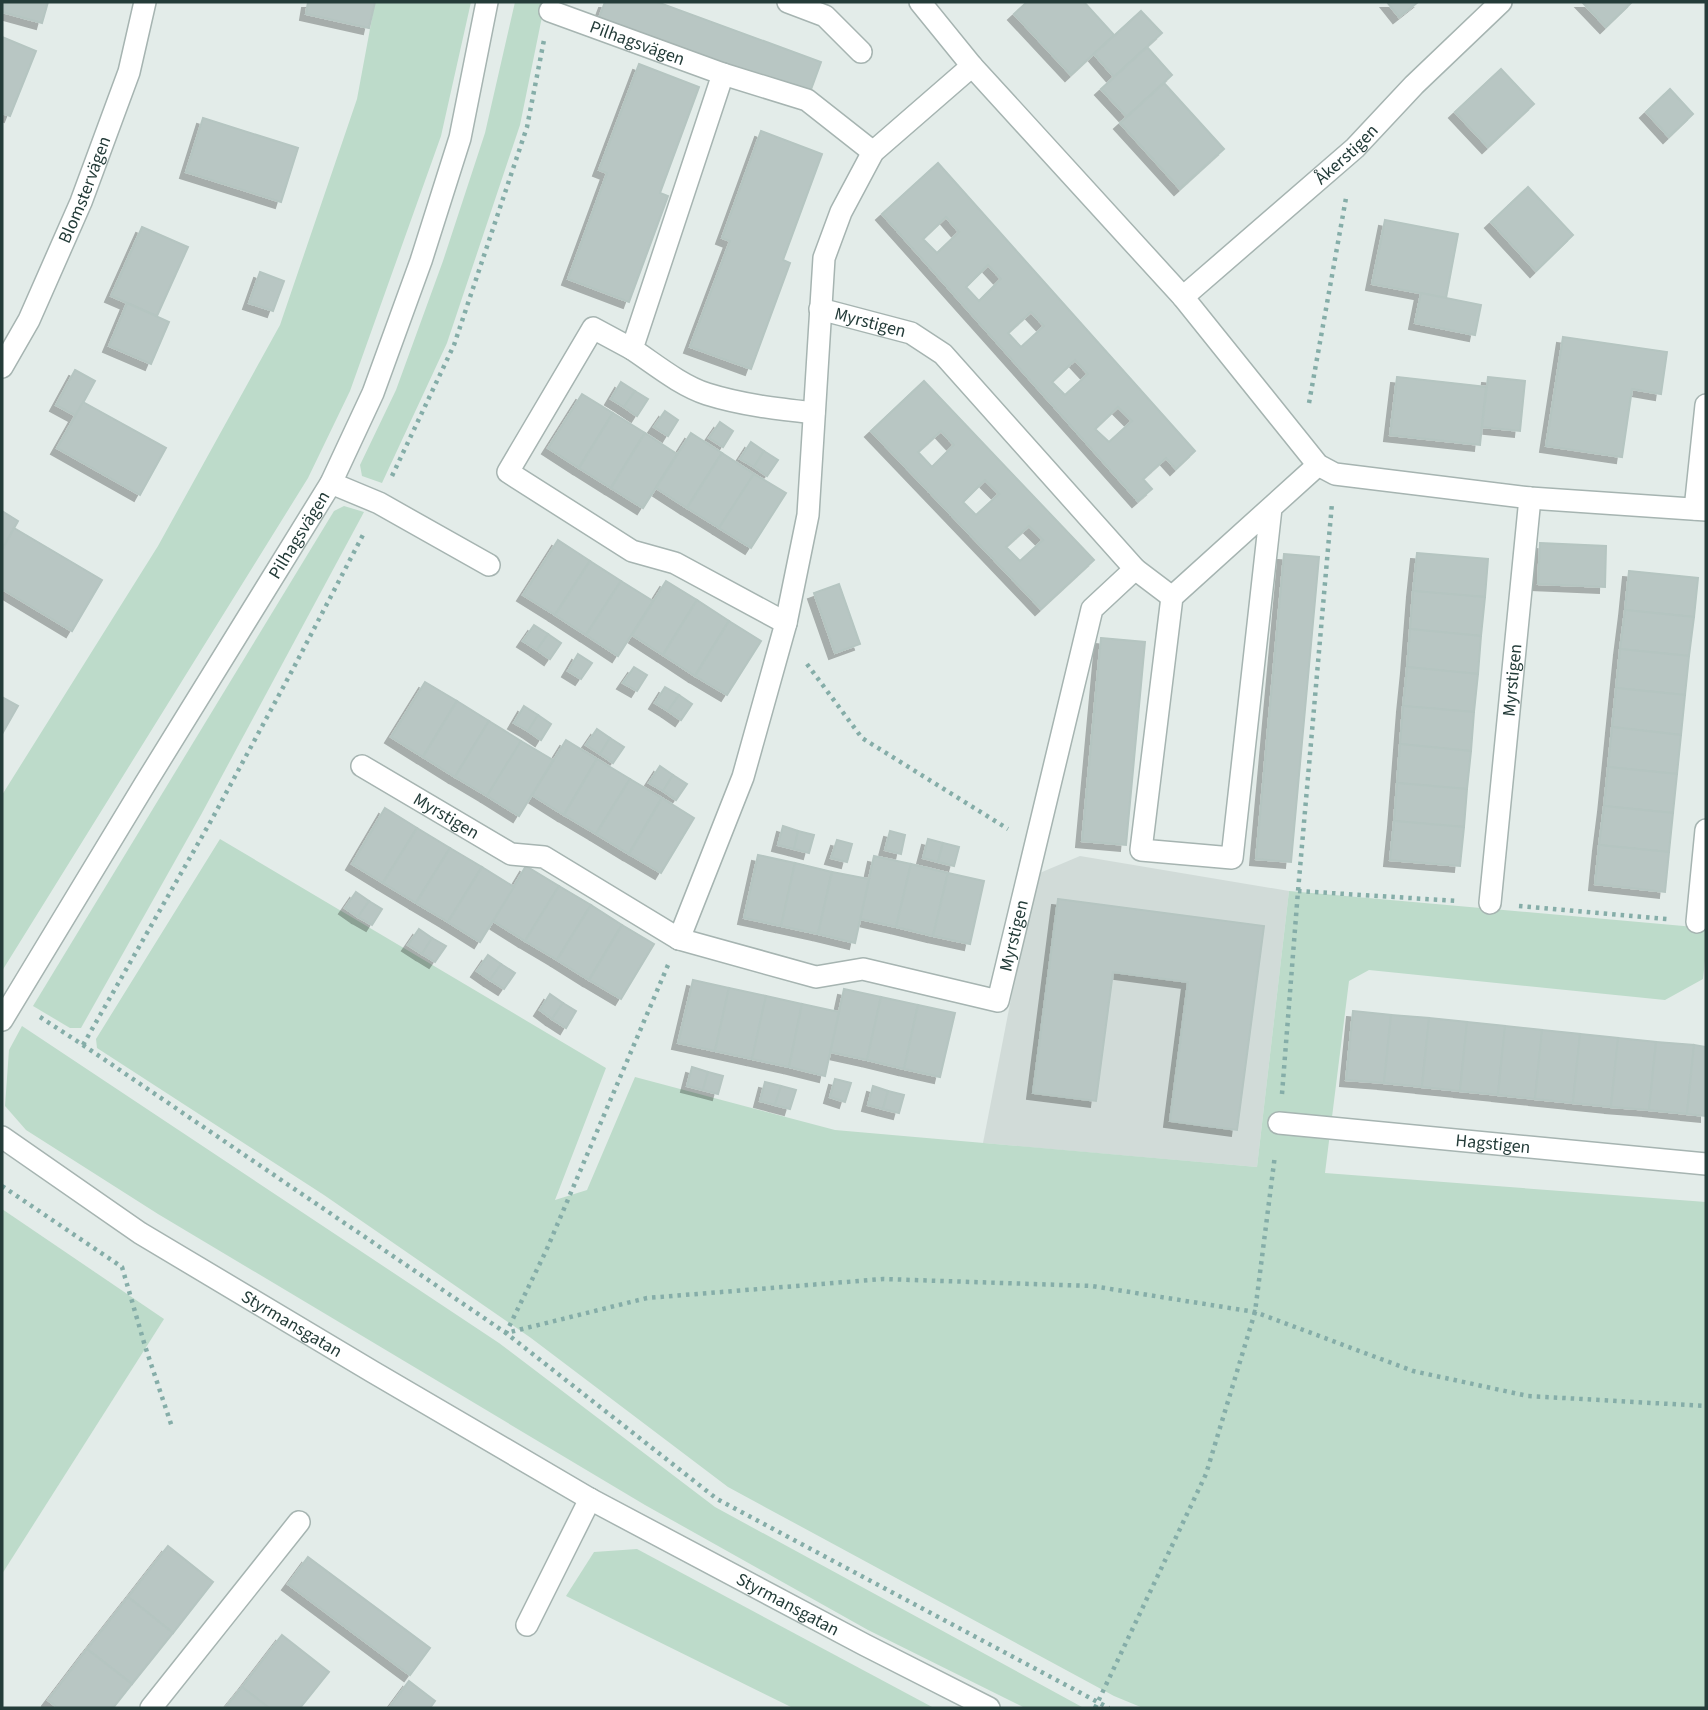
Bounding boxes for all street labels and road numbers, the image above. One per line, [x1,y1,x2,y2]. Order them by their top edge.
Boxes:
street label: Pilhagsvägen [586,15,688,72]
street label: Åkerstigen [1309,119,1384,191]
street label: Blomstervägen [52,133,117,247]
street label: Myrstigen [832,301,909,344]
street label: Pilhagsvägen [263,486,336,584]
street label: Myrstigen [1496,643,1529,718]
street label: Myrstigen [408,787,484,846]
street label: Myrstigen [994,897,1035,974]
street label: Hagstigen [1454,1128,1532,1160]
street label: Styrmansgatan [236,1284,347,1364]
street label: Styrmansgatan [732,1567,844,1642]

